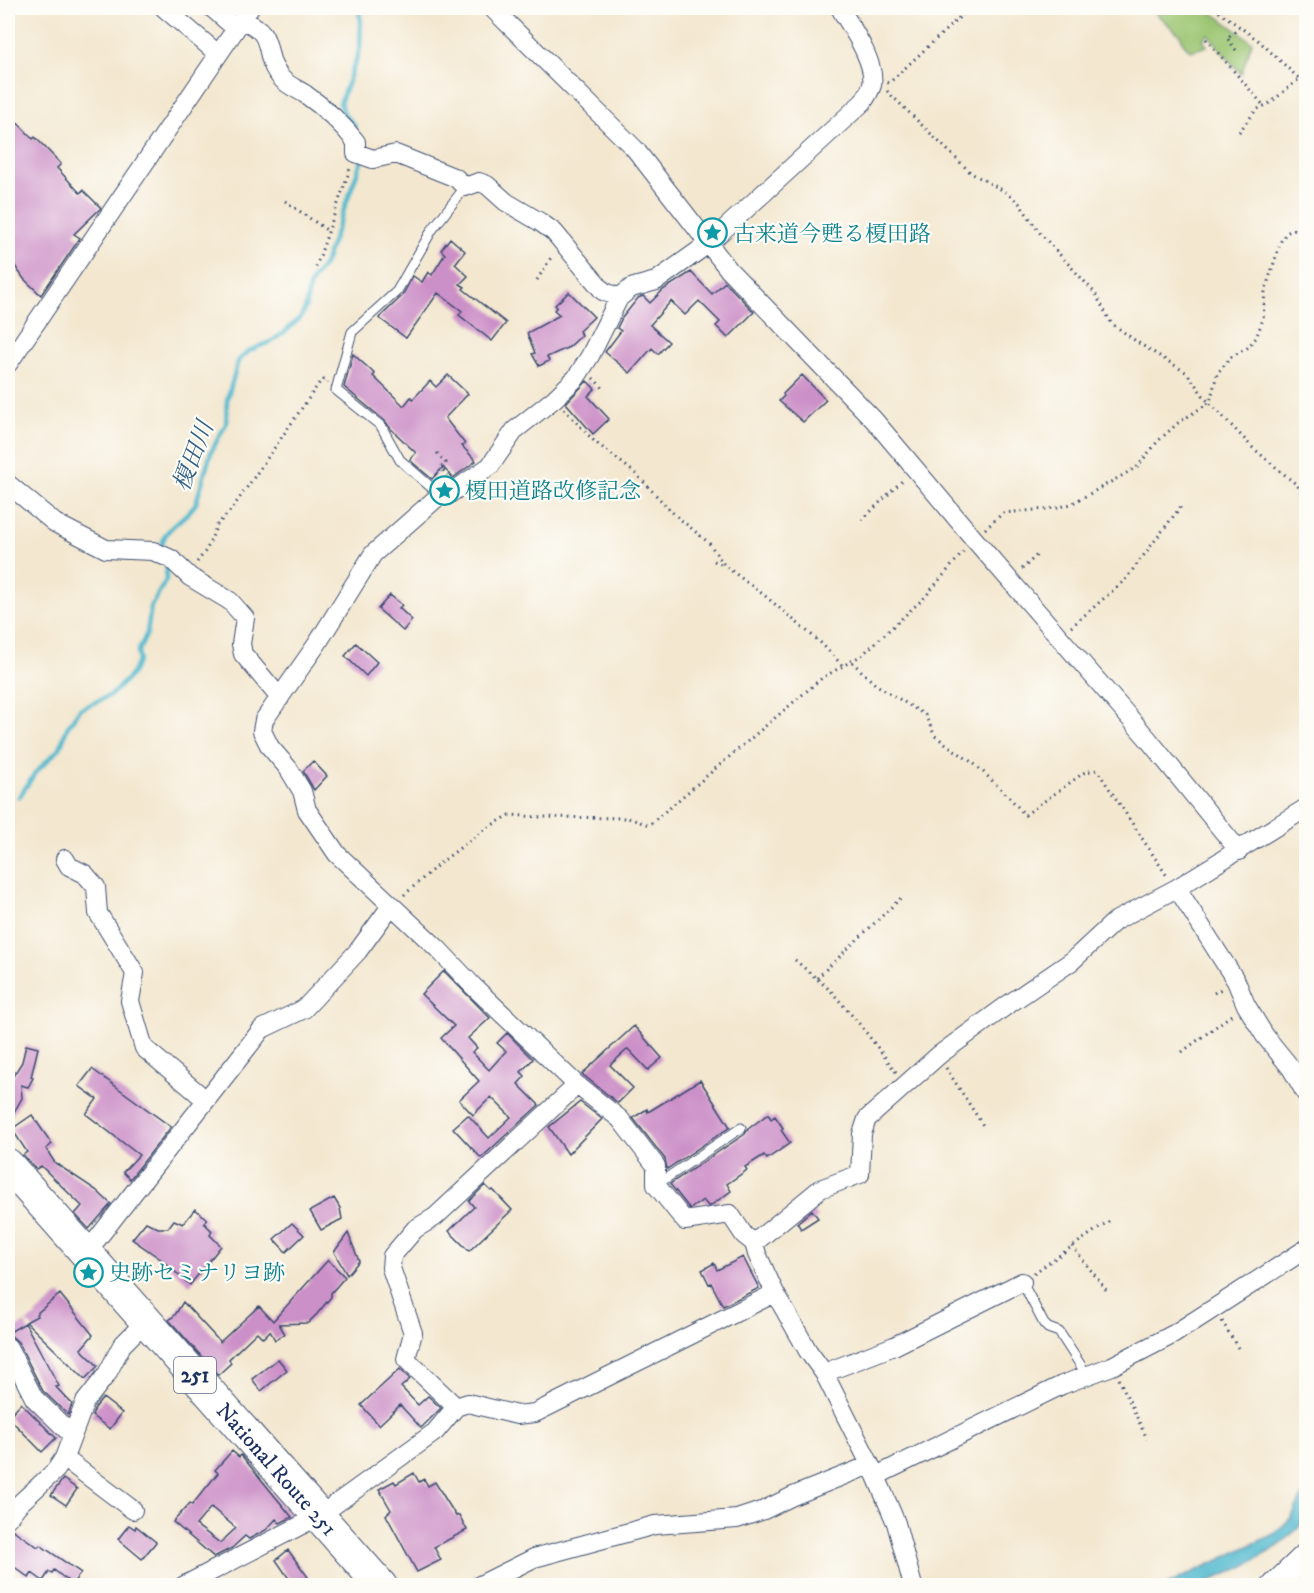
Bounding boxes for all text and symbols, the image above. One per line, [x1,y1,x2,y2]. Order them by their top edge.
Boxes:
place icon: 古来道今甦る榎田路 [696,217,728,249]
place label: 古来道今甦る榎田路 [733,221,931,248]
water label: 榎田川 [167,415,222,495]
place icon: 榎田道路改修記念 [428,474,460,506]
place label: 榎田道路改修記念 [465,478,641,505]
place icon: 史跡セミナリヨ跡 [72,1256,104,1288]
place label: 史跡セミナリヨ跡 [109,1260,285,1287]
road number: 251 [174,1357,216,1393]
street label: National Route 251 [210,1398,342,1542]

